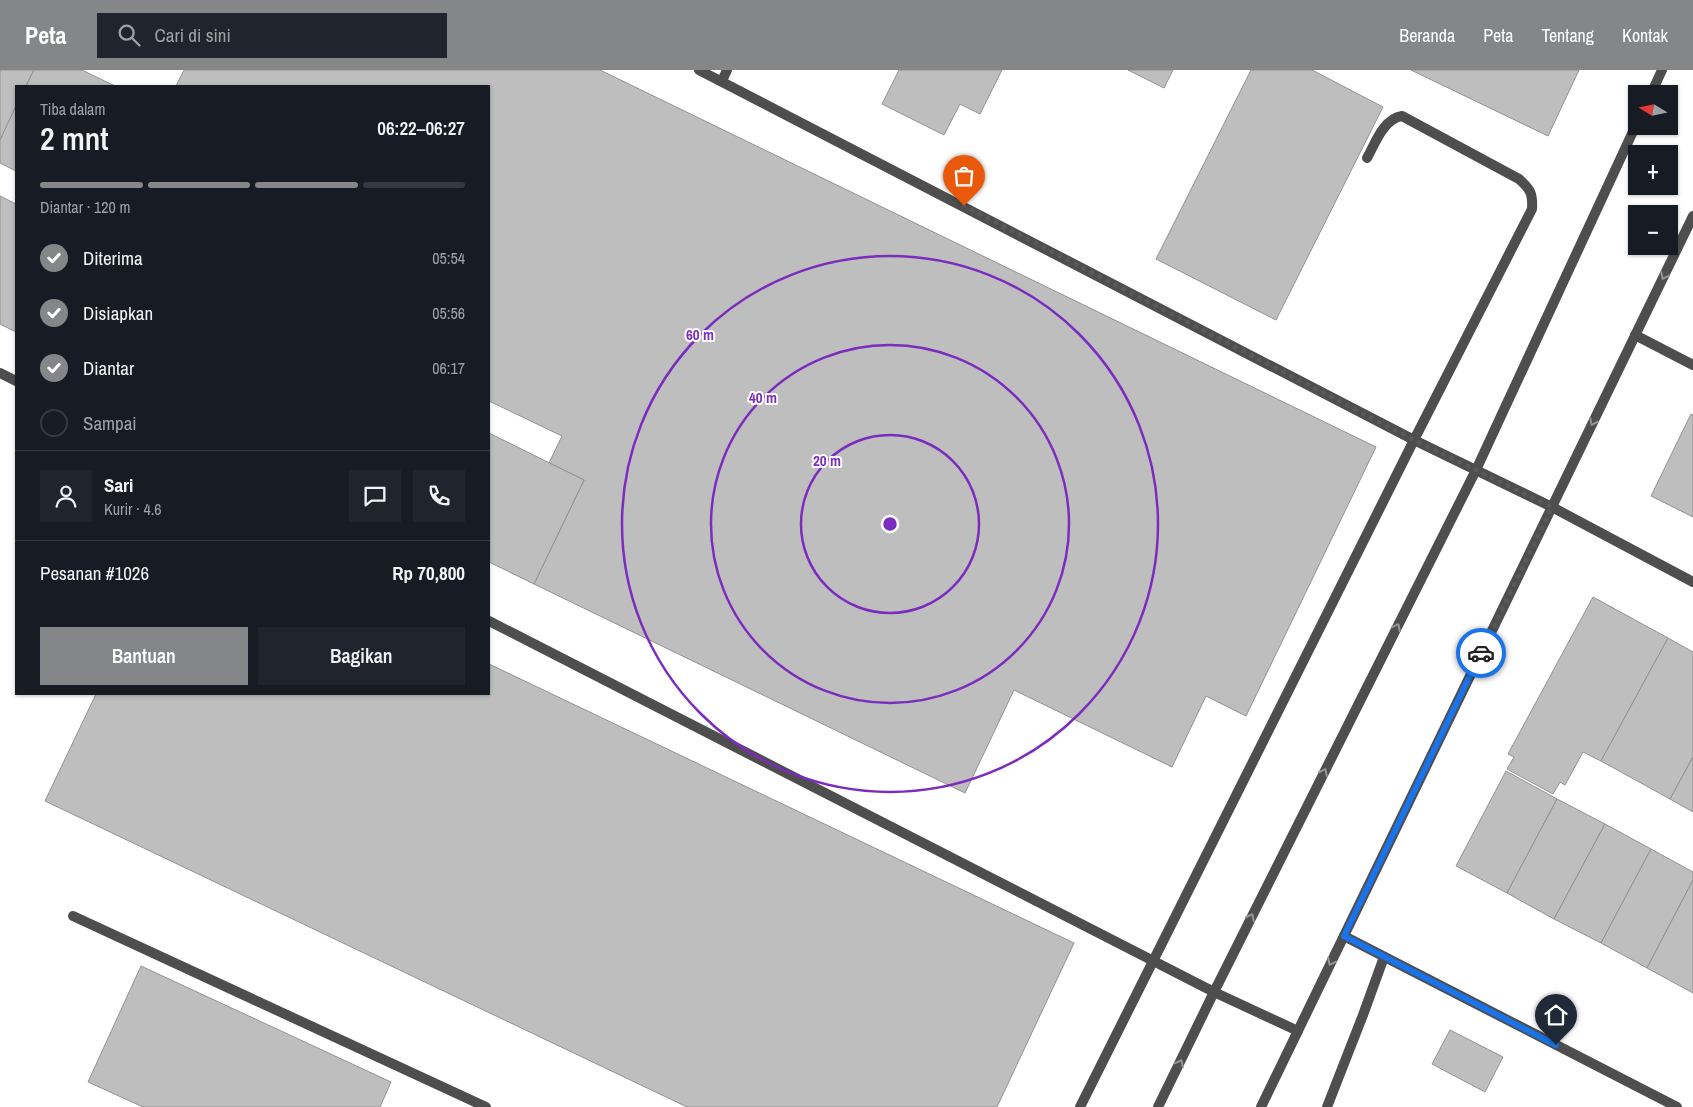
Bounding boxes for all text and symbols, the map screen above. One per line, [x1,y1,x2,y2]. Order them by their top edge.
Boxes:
search box [97,13,447,58]
text: Peta [25,19,67,51]
icon: search [115,21,143,49]
text: Cari di sini [155,22,231,48]
text: Beranda [1399,23,1455,48]
text: Peta [1483,23,1514,48]
text: Tentang [1542,23,1594,48]
text: Kontak [1622,23,1668,48]
north arrow [1628,85,1678,135]
map controls [1628,85,1678,255]
text: Tiba dalam [40,98,105,120]
text: 06:22–06:27 [377,115,465,141]
text: 2 mnt [40,117,109,160]
button: + [1628,145,1678,195]
pin [943,155,985,206]
icon: bag [950,162,978,190]
text: Diantar · 120 m [40,196,130,218]
button: − [1628,205,1678,255]
icon: check [40,244,68,272]
text: Diterima [83,245,143,271]
text: 05:54 [432,247,465,269]
one-way arrow [1660,271,1670,280]
icon: check [40,299,68,327]
text: Disiapkan [83,300,153,326]
text: 05:56 [432,302,465,324]
text: 60 m [686,324,714,345]
icon: check [40,354,68,382]
text: Diantar [83,355,134,381]
text: 06:17 [432,357,465,379]
text: 40 m [749,387,777,408]
text: Sampai [83,410,137,436]
one-way arrow [1589,417,1600,426]
text: 20 m [813,450,841,471]
button: person [40,470,92,522]
button: chat [349,470,401,522]
button: phone [413,470,465,522]
text: Sari [104,472,133,498]
text: Kurir · 4.6 [104,498,162,520]
centre of rings [881,515,899,533]
text: Pesanan #1026 [40,560,149,586]
text: Rp 70,800 [392,560,465,586]
one-way arrow [1391,623,1401,632]
button: Bantuan [40,627,248,685]
button: Bagikan [258,627,465,685]
courier [1456,628,1506,678]
icon: car [1467,639,1495,667]
one-way arrow [1318,768,1328,777]
one-way arrow [1245,913,1255,922]
one-way arrow [1327,957,1338,966]
pin [1535,994,1577,1045]
icon: home [1542,1001,1570,1029]
one-way arrow [1173,1059,1184,1068]

